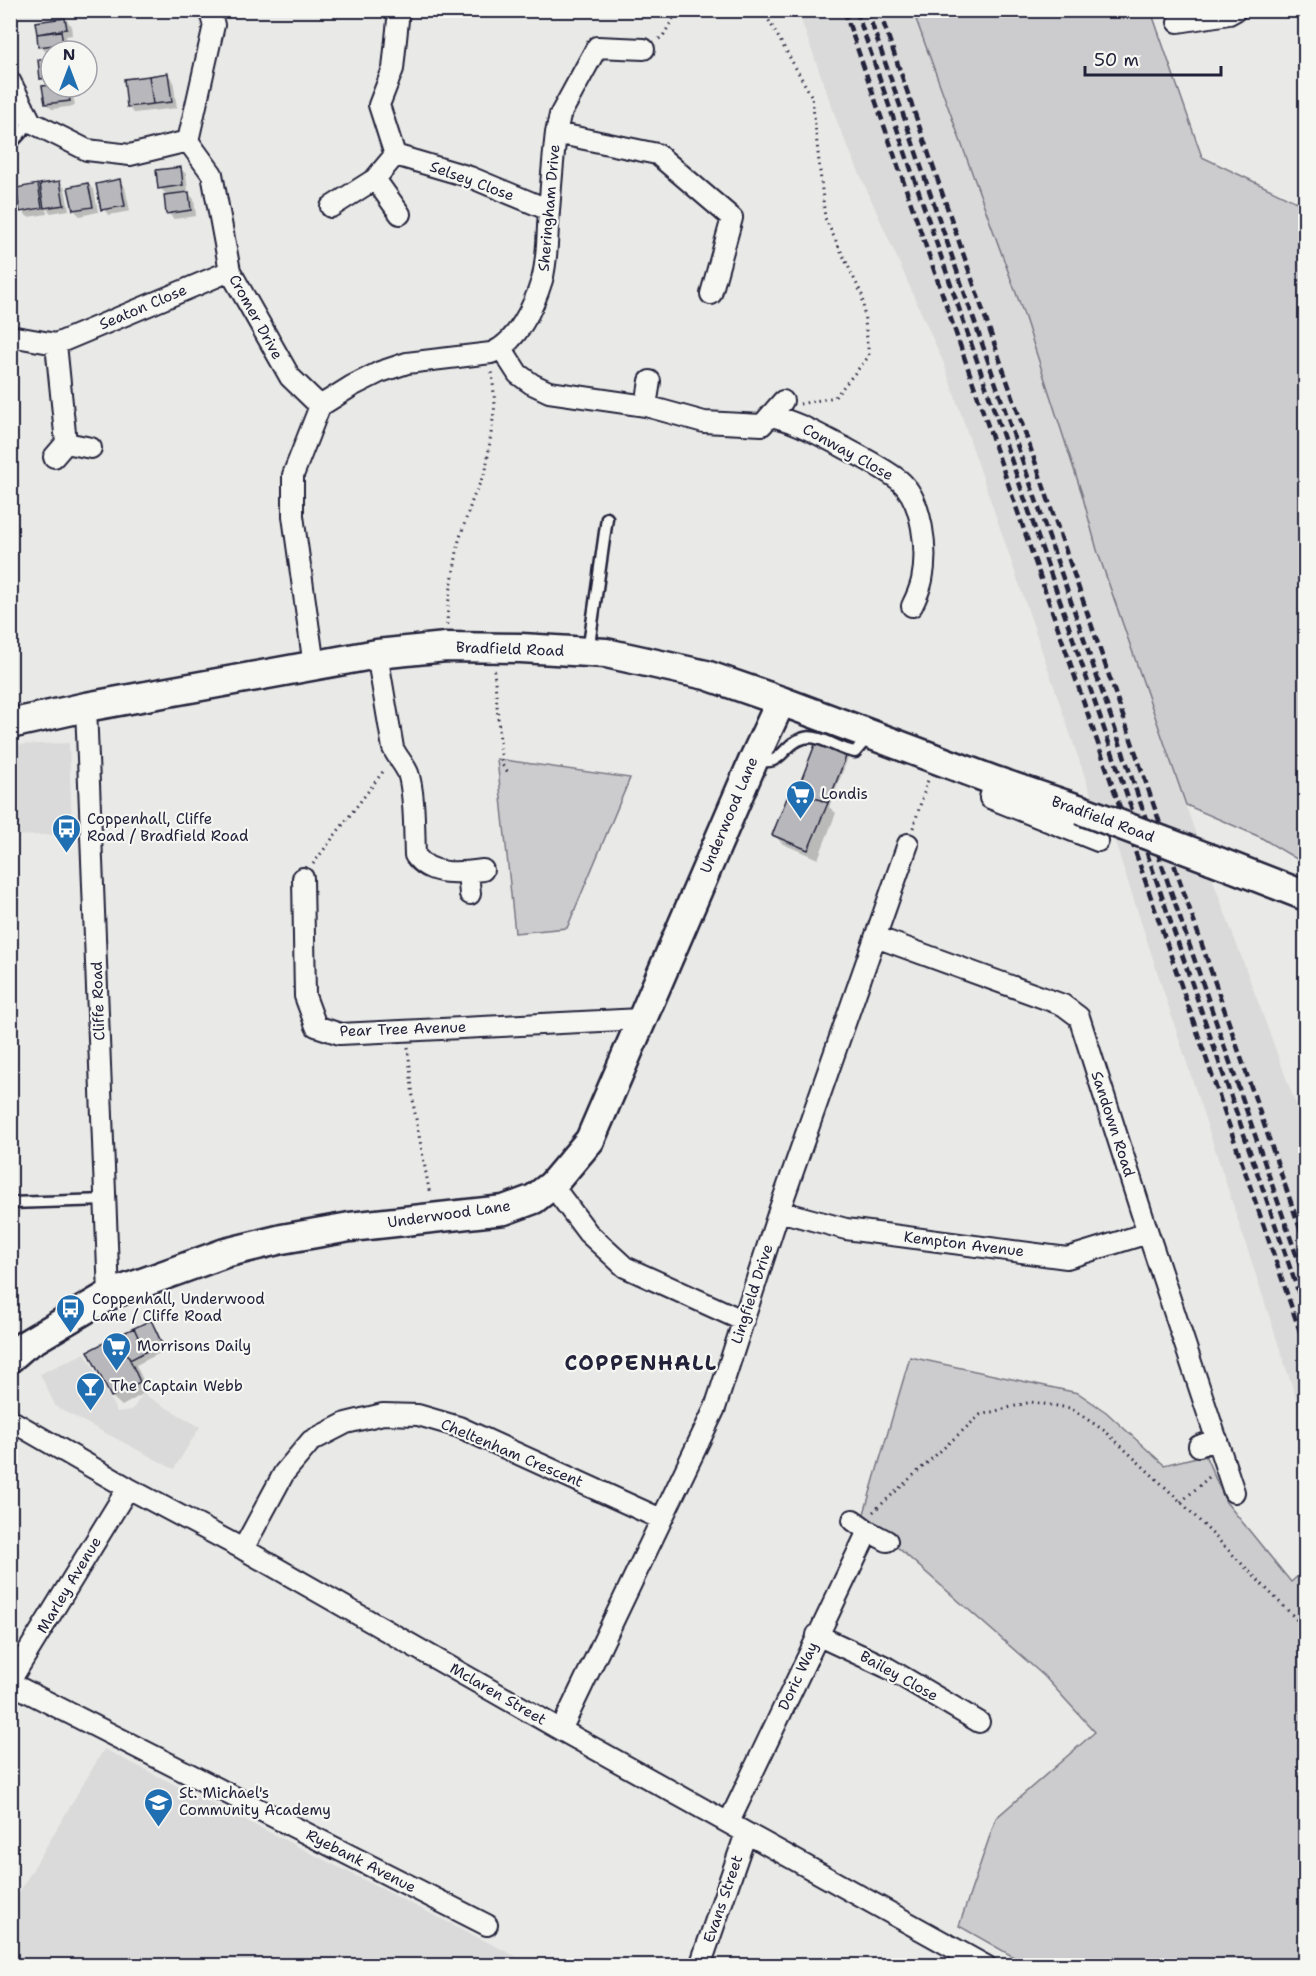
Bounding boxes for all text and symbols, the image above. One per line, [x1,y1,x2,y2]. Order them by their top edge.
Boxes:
north arrow [39,39,99,99]
scale bar [1085,39,1222,77]
text: N [63,44,75,65]
text: 50 m [1094,48,1139,72]
street label: Sheringham Drive [533,143,565,273]
street label: Selsey Close [427,156,517,206]
street label: Cromer Drive [224,271,288,363]
street label: Seaton Close [96,280,190,334]
street label: Conway Close [799,419,897,485]
street label: Bradfield Road [456,637,565,661]
street label: Underwood Lane [696,754,762,876]
supermarket icon: Londis [784,778,816,820]
place label: Londis [821,784,868,804]
street label: Bradfield Road [1049,791,1158,847]
place label: Coppenhall, Cliffe Road / Bradfield Road [87,809,249,846]
bus stop icon: Coppenhall, Cliffe Road / Bradfield Road [50,812,82,854]
street label: Cliffe Road [87,960,109,1041]
street label: Pear Tree Avenue [339,1017,467,1041]
street label: Sandown Road [1087,1069,1140,1180]
street label: Underwood Lane [386,1195,512,1233]
street label: Kempton Avenue [903,1227,1025,1261]
street label: Lingfield Drive [726,1241,778,1347]
place label: Coppenhall, Underwood Lane / Cliffe Road [92,1289,265,1326]
bus stop icon: Coppenhall, Underwood Lane / Cliffe Road [55,1292,87,1334]
supermarket icon: Morrisons Daily [100,1330,132,1372]
place label: Morrisons Daily [137,1336,251,1356]
district label: COPPENHALL [564,1349,718,1377]
bar icon: The Captain Webb [74,1370,106,1412]
place label: The Captain Webb [111,1376,243,1396]
street label: Cheltenham Crescent [438,1414,586,1492]
street label: Marley Avenue [32,1533,106,1637]
street label: Doric Way [773,1638,823,1714]
street label: Bailey Close [856,1646,942,1706]
street label: Mclaren Street [446,1658,550,1730]
place label: St. Michael's Community Academy [179,1783,331,1820]
school or university icon: St. Michael's Community Academy [142,1786,174,1828]
street label: Ryebank Avenue [303,1825,419,1897]
street label: Evans Street [699,1853,747,1945]

